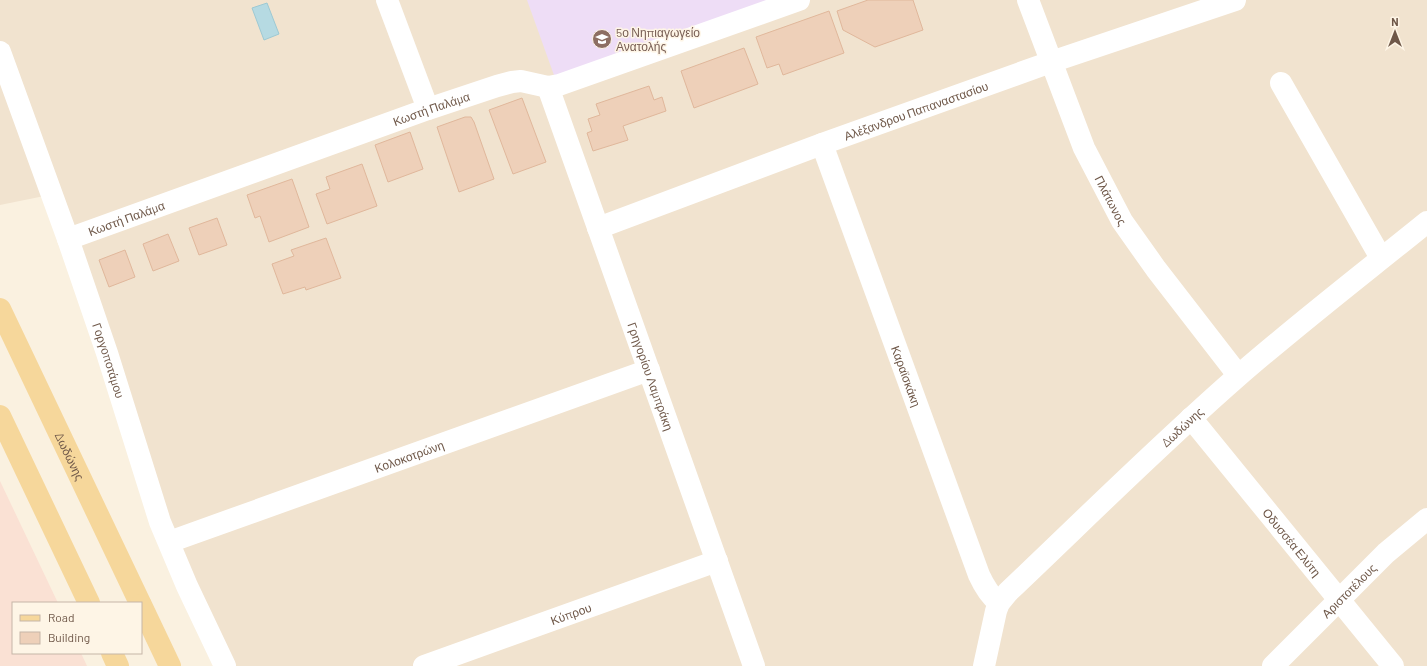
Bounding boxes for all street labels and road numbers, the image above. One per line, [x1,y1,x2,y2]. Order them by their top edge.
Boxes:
street label: Αλέξανδρου Παπαναστασίου [842,78,990,143]
street label: Κωστή Παλάμα [391,89,471,128]
street label: Πλάτωνος [1092,173,1130,229]
street label: Κωστή Παλάμα [86,198,167,238]
street label: Γρηγορίου Λαμπράκη [625,320,677,432]
street label: Γοργοποτάμου [90,321,128,400]
street label: Καραϊσκάκη [889,344,924,409]
street label: Δωδώνης [1158,404,1206,449]
street label: Δωδώνης [53,430,88,483]
street label: Κολοκοτρώνη [372,437,446,475]
street label: Οδυσσέα Ελύτη [1260,505,1324,580]
street label: Αριστοτέλους [1319,560,1380,620]
street label: Κύπρου [549,600,593,627]

